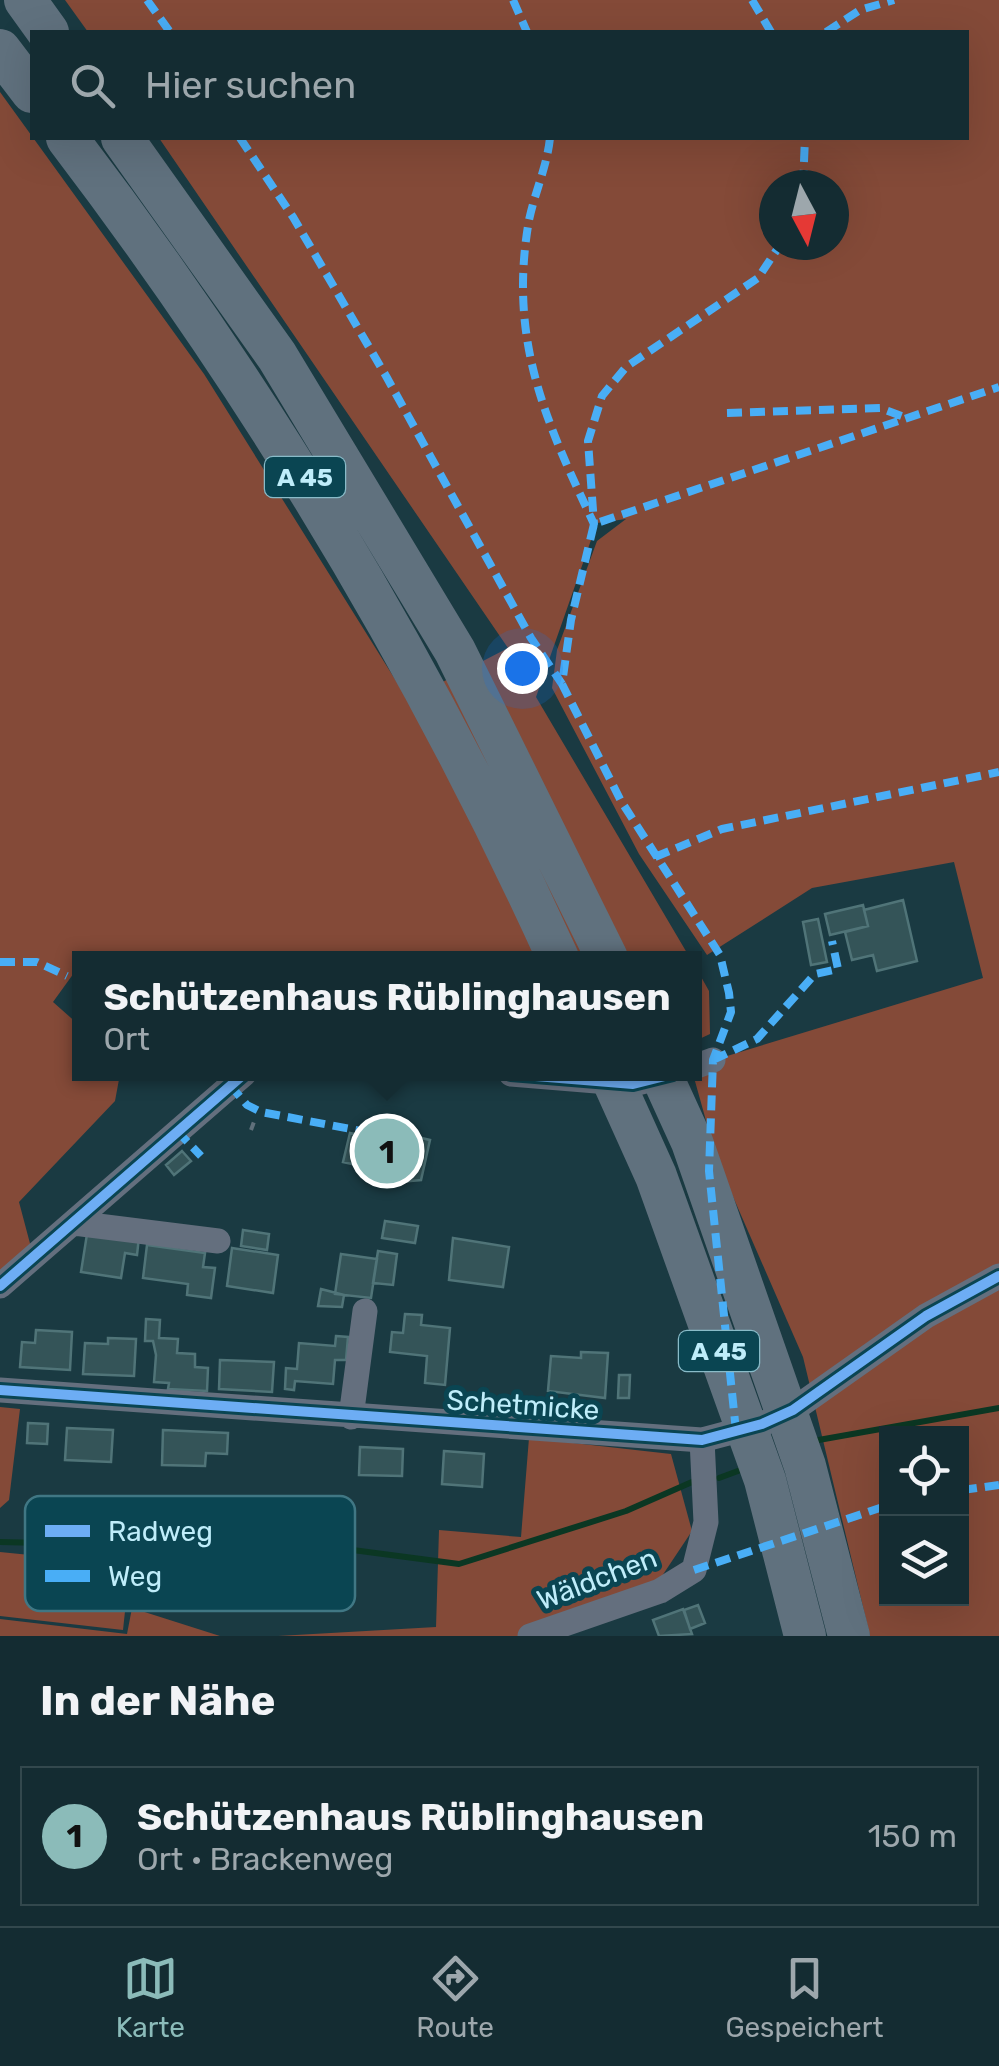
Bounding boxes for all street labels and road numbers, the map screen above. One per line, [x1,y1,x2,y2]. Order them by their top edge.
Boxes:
road number: A 45 [265,457,345,497]
road number: A 45 [679,1331,759,1371]
street label: Schetmicke [446,1383,600,1427]
street label: Wäldchen [532,1541,662,1617]

